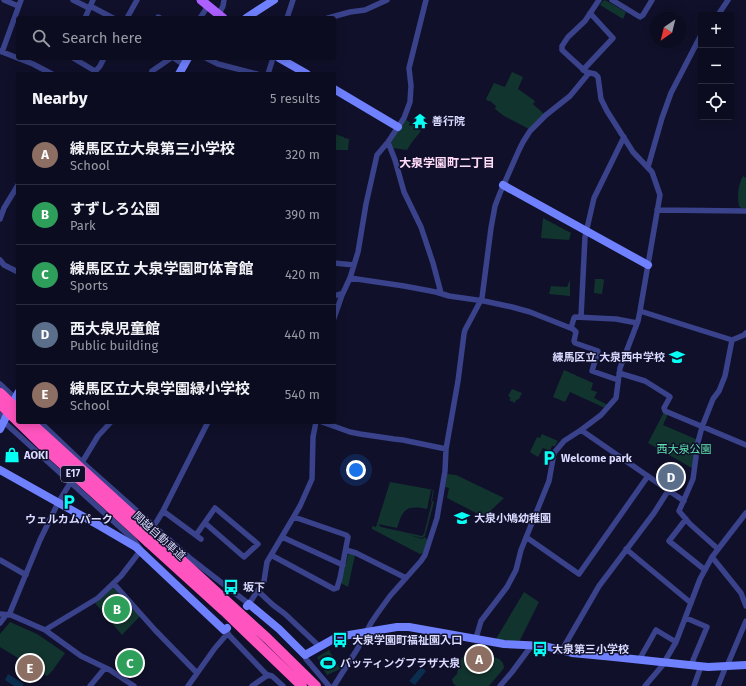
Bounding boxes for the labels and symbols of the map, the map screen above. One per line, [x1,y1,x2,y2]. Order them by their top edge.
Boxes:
north arrow [650,12,686,48]
temple icon: 善行院 [411,112,429,130]
place label: 善行院 [432,115,465,128]
district label: 大泉学園町二丁目 [399,156,495,170]
school or university icon: 練馬区立 大泉西中学校 [668,348,686,366]
place label: 練馬区立 大泉西中学校 [552,351,665,364]
park label: 西大泉公園 [657,443,712,456]
shop icon: AOKI [3,446,21,464]
place label: AOKI [23,449,48,462]
parking icon: Welcome park [540,449,558,467]
place label: Welcome park [561,452,633,465]
your location [346,460,366,480]
pin: D [658,462,684,492]
road number: E17 [61,466,85,482]
parking icon: ウェルカムパーク [60,493,78,511]
street label: 関越自動車道 [130,509,188,563]
school or university icon: 大泉小鳩幼稚園 [453,509,471,527]
place label: 大泉小鳩幼稚園 [474,512,551,525]
place label: ウェルカムパーク [25,513,113,526]
bus stop icon: 坂下 [222,578,240,596]
place label: 坂下 [243,581,265,594]
pin: B [104,594,130,624]
bus stop icon: 大泉学園町福祉園入口 [331,631,349,649]
place label: 大泉学園町福祉園入口 [352,634,462,647]
bus stop icon: 大泉第三小学校 [531,640,549,658]
place label: 大泉第三小学校 [552,643,629,656]
pin: A [466,644,492,674]
pin: C [117,648,143,678]
pin: E [17,653,43,683]
sports icon: バッティングプラザ大泉 [319,654,337,672]
place label: バッティングプラザ大泉 [340,657,460,670]

